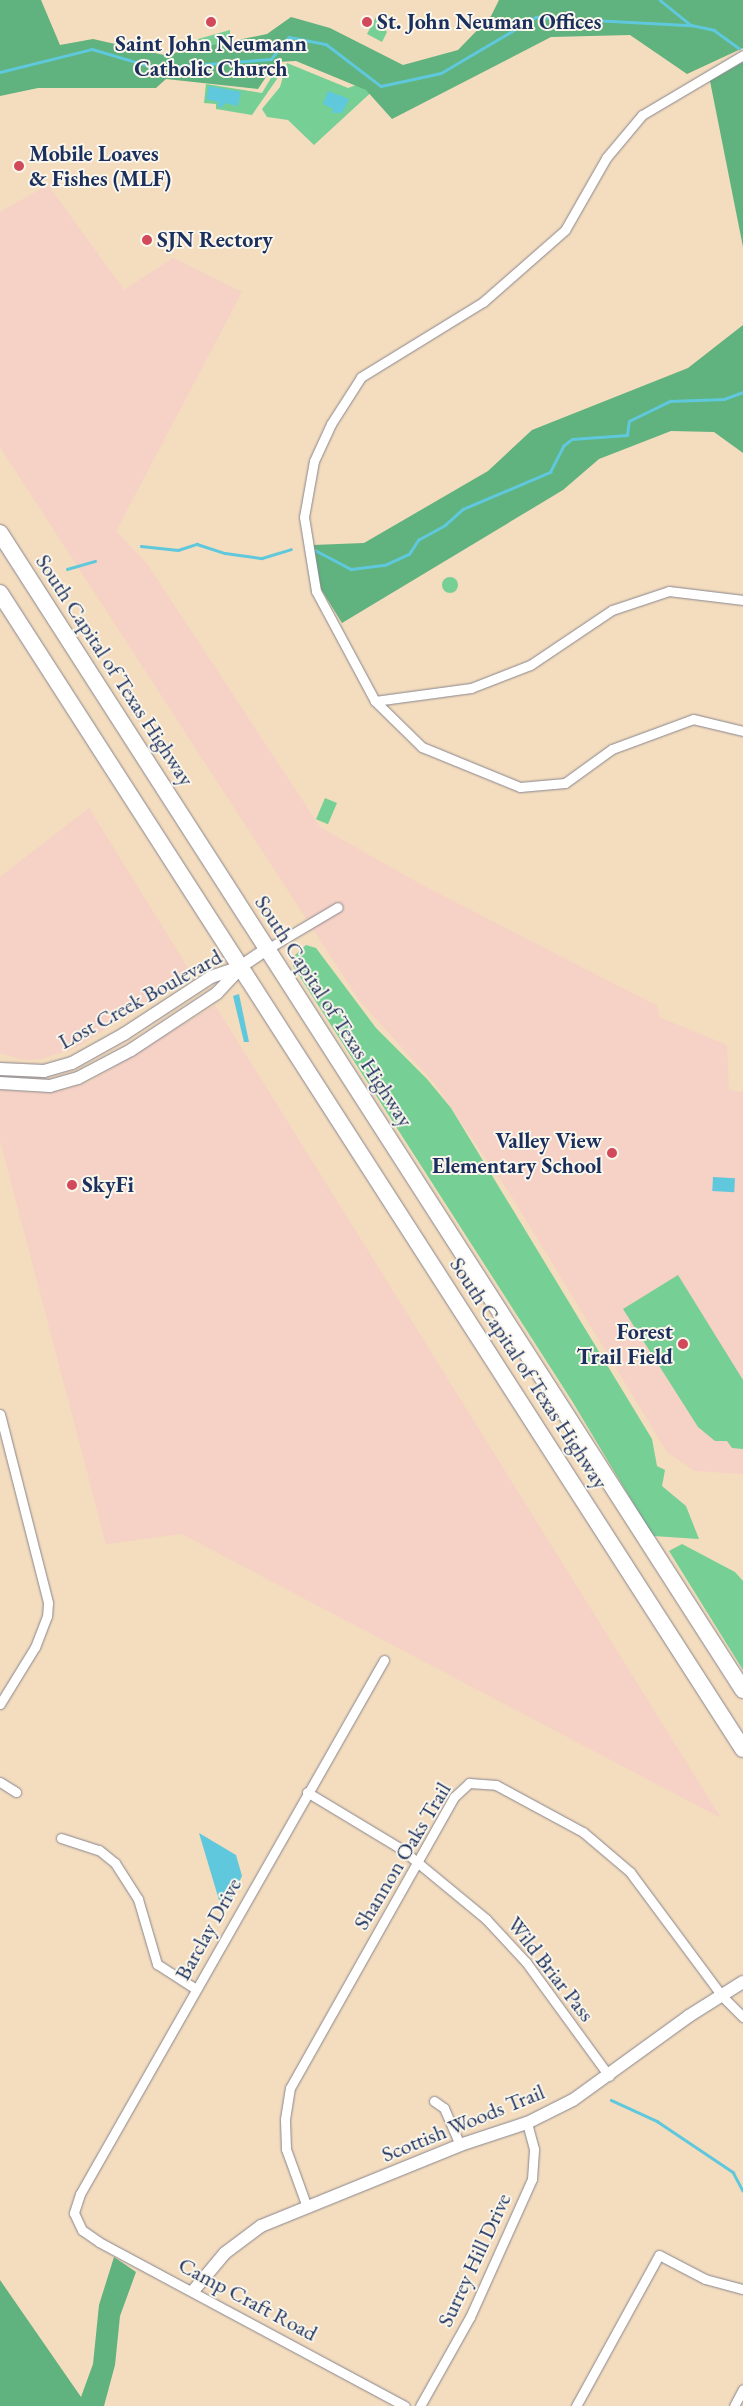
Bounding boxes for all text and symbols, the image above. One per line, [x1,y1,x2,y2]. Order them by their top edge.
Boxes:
place label: St. John Neuman Offices [377,9,601,35]
marker: Saint John Neumann Catholic Church [205,16,217,28]
marker: St. John Neuman Offices [361,16,373,28]
place label: Saint John Neumann Catholic Church [115,30,307,81]
place label: Mobile Loaves & Fishes (MLF) [29,140,171,192]
marker: Mobile Loaves & Fishes (MLF) [13,160,25,172]
place label: SJN Rectory [157,227,273,253]
marker: SJN Rectory [141,234,153,246]
street label: South Capital of Texas Highway [30,549,200,791]
street label: South Capital of Texas Highway [249,890,419,1132]
street label: Lost Creek Boulevard [54,943,226,1055]
place label: Valley View Elementary School [432,1127,602,1178]
marker: Valley View Elementary School [606,1147,618,1159]
place label: SkyFi [82,1172,134,1198]
marker: SkyFi [66,1179,78,1191]
street label: South Capital of Texas Highway [444,1252,614,1494]
place label: Forest Trail Field [577,1318,673,1370]
marker: Forest Trail Field [677,1338,689,1350]
street label: Shannon Oaks Trail [348,1778,456,1934]
street label: Barclay Drive [169,1873,247,1985]
street label: Wild Briar Pass [502,1911,600,2027]
street label: Scottish Woods Trail [378,2078,548,2168]
street label: Surrey Hill Drive [432,2189,516,2331]
street label: Camp Craft Road [174,2251,322,2347]

